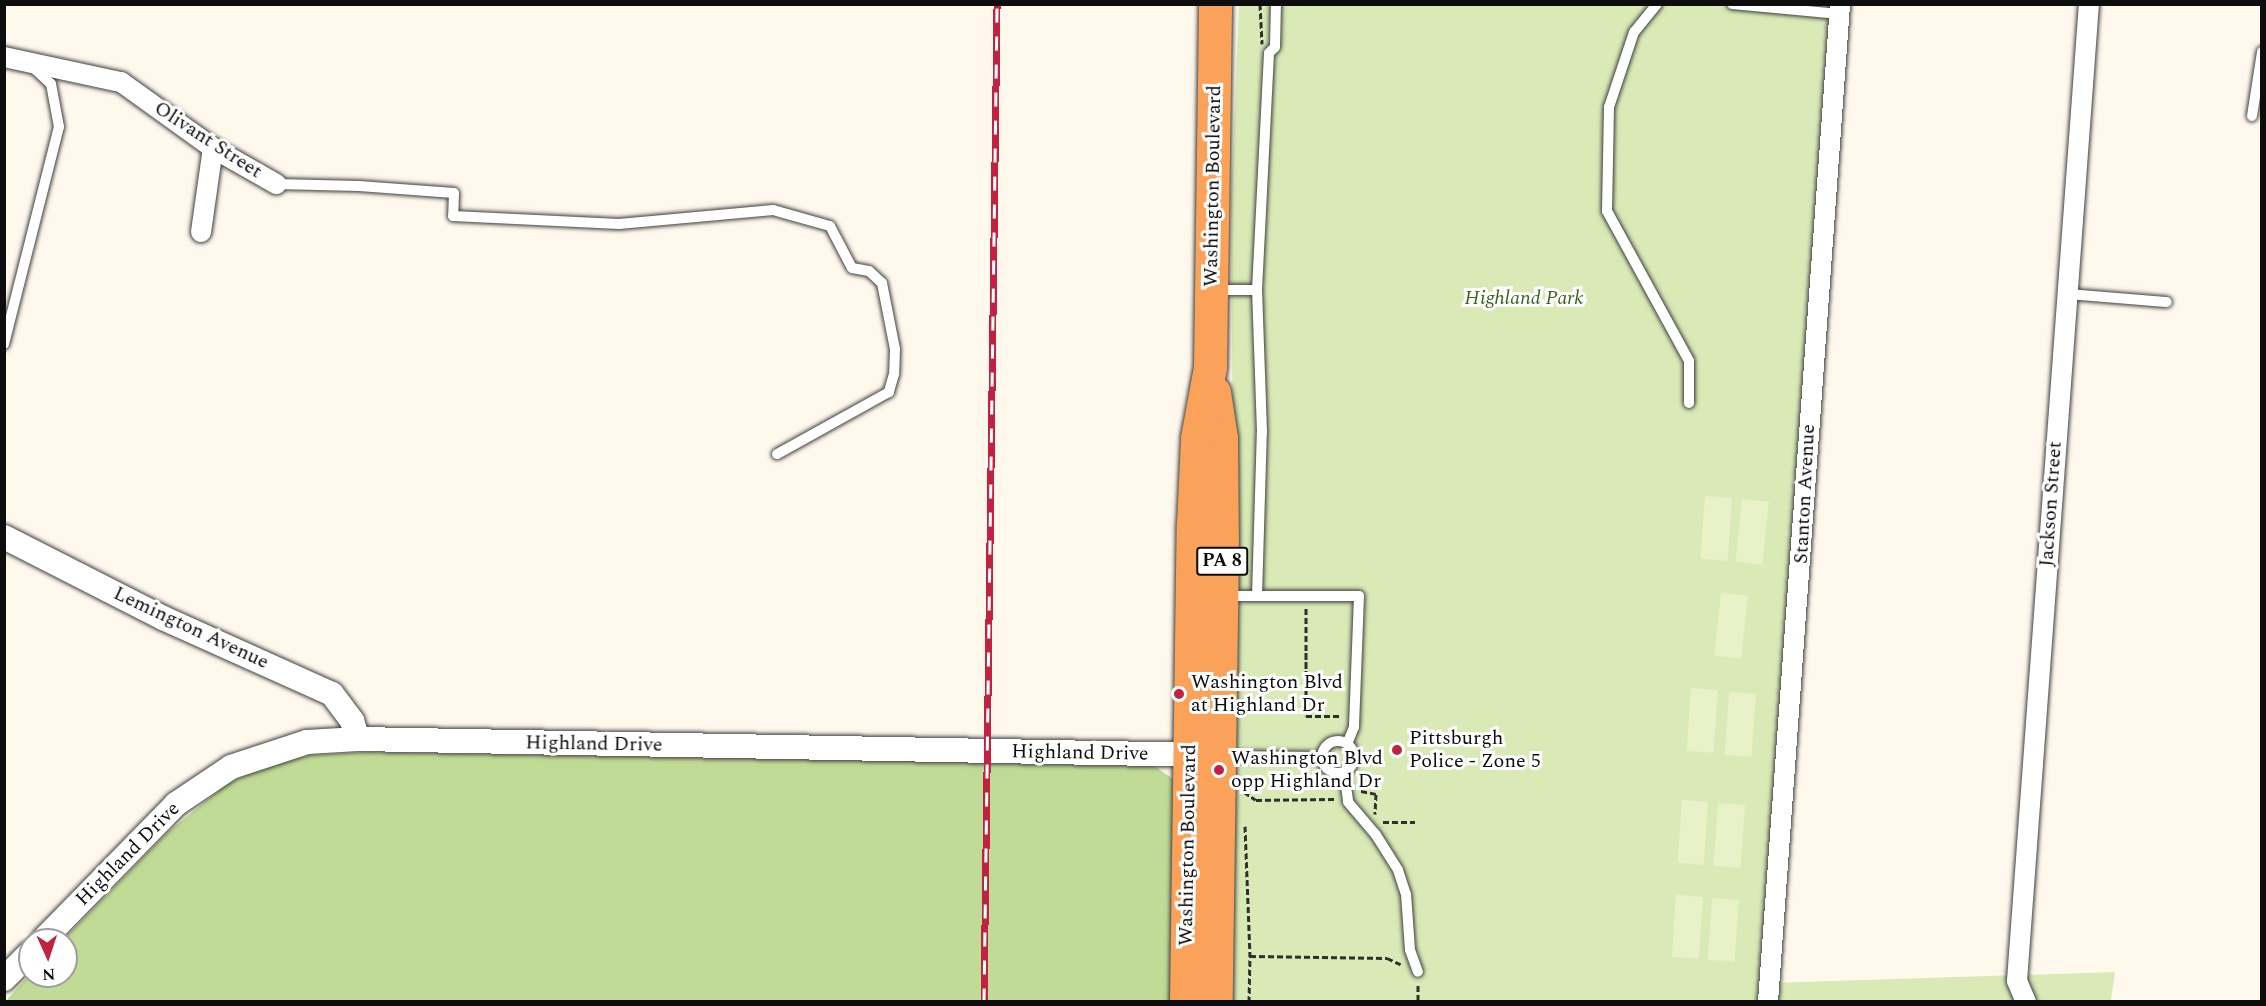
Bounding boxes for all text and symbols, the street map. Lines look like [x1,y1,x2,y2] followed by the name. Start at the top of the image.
[1199,85,1227,287] street label: Washington Boulevard
[150,96,266,184] street label: Olivant Street
[1464,286,1584,310] park label: Highland Park
[1789,424,1821,564] street label: Stanton Avenue
[2035,440,2067,568] street label: Jackson Street
[1195,546,1249,576] road number: PA 8
[109,581,273,675] street label: Lemington Avenue
[1191,670,1343,717] place label: Washington Blvd at Highland Dr
[1172,687,1186,701] marker: Washington Blvd at Highland Dr
[1409,726,1541,773] place label: Pittsburgh Police - Zone 5
[525,731,663,757] street label: Highland Drive
[1011,740,1149,766] street label: Highland Drive
[1390,743,1404,757] marker: Pittsburgh Police - Zone 5
[1174,744,1202,946] street label: Washington Boulevard
[1231,746,1383,793] place label: Washington Blvd opp Highland Dr
[1212,763,1226,777] marker: Washington Blvd opp Highland Dr
[71,797,185,911] street label: Highland Drive
[18,928,78,988] north arrow
[42,962,56,986] text: N

